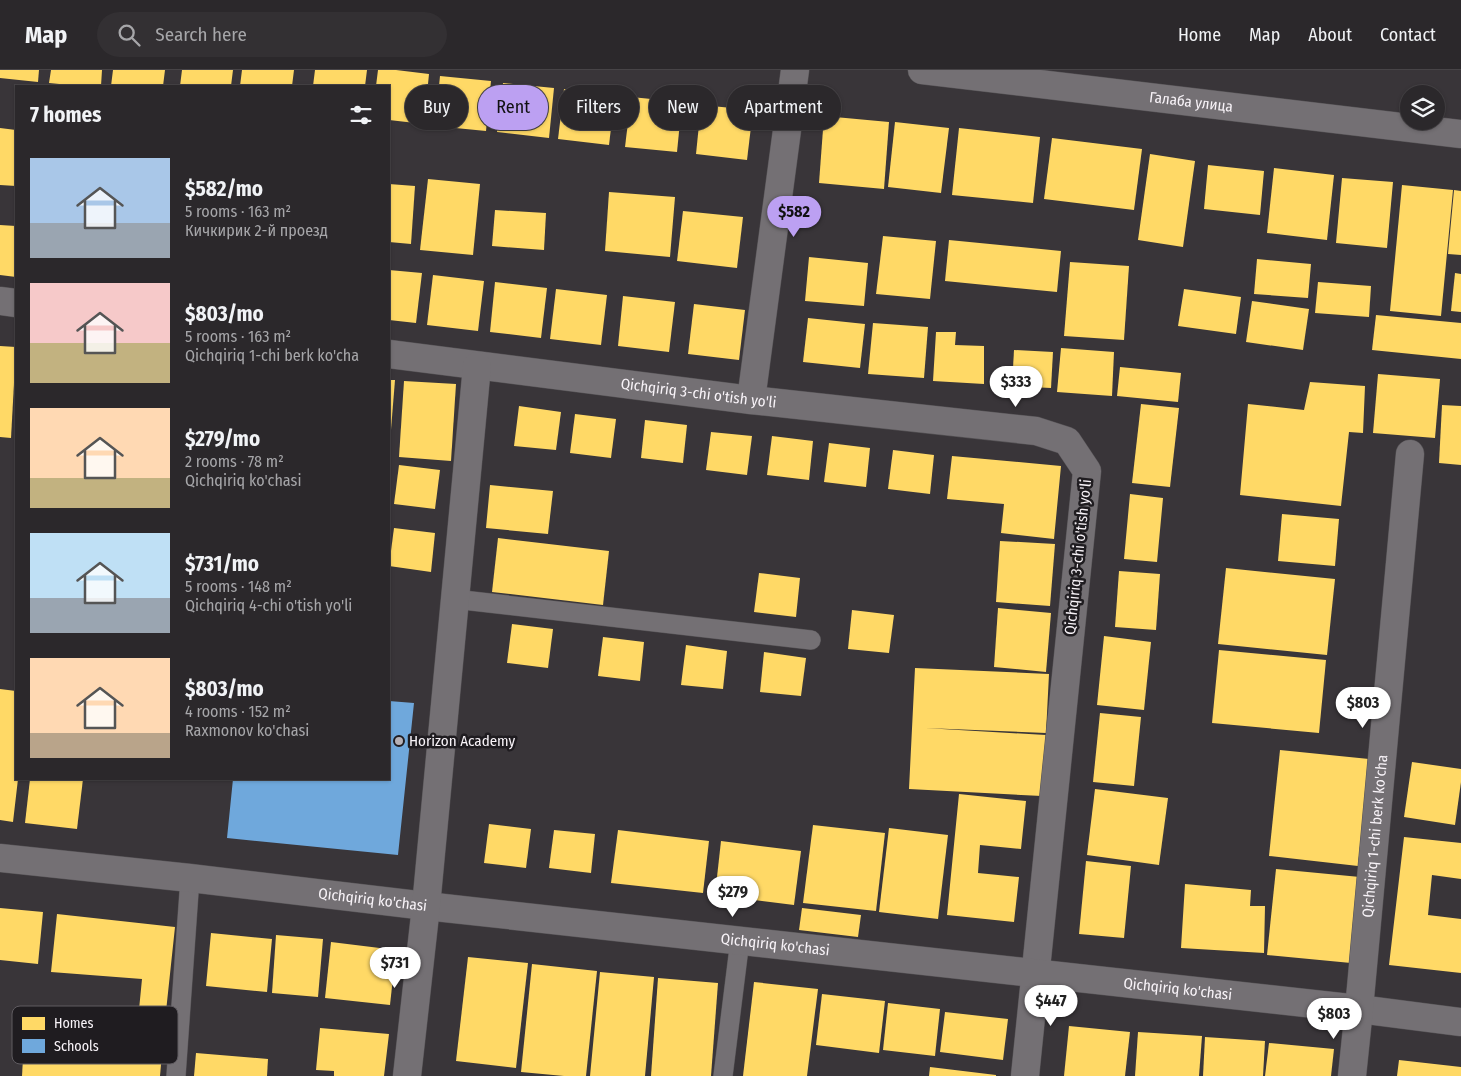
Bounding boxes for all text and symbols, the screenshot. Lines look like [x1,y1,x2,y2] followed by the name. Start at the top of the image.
[97,12,447,57] search box
[25,21,67,49] text: Map
[115,21,143,49] icon: search
[155,23,247,46] text: Search here
[1178,24,1221,46] text: Home
[1249,24,1280,46] text: Map
[1308,24,1352,46] text: About
[1380,24,1436,46] text: Contact
[405,85,468,130] chip: Buy
[478,85,548,130] chip: Rent
[558,85,639,130] chip: Filters
[649,85,717,130] chip: New
[727,85,841,130] chip: Apartment
[1400,85,1445,130] map controls
[1400,85,1445,130] button: layers
[1148,88,1234,116] street label: Галаба улица
[347,101,375,129] icon: filters
[30,102,101,128] text: 7 homes
[185,176,263,202] text: $582/mo
[70,178,130,238] icon: home
[764,196,824,238] pin: $582
[185,202,291,221] text: 5 rooms · 163 m²
[778,202,810,221] text: $582
[185,221,328,240] text: Кичкирик 2-й проезд
[185,301,264,327] text: $803/mo
[70,303,130,363] icon: home
[185,327,291,346] text: 5 rooms · 163 m²
[185,346,359,365] text: Qichqiriq 1-chi berk ko'cha
[986,366,1046,408] pin: $333
[1001,372,1031,391] text: $333
[620,375,777,412] street label: Qichqiriq 3-chi o'tish yo'li
[185,426,260,452] text: $279/mo
[70,428,130,488] icon: home
[185,452,284,471] text: 2 rooms · 78 m²
[185,471,301,490] text: Qichqiriq ko'chasi
[1061,478,1095,636] street label: Qichqiriq 3-chi o'tish yo'li
[185,551,259,577] text: $731/mo
[70,553,130,613] icon: home
[185,577,292,596] text: 5 rooms · 148 m²
[185,596,352,615] text: Qichqiriq 4-chi o'tish yo'li
[185,676,264,702] text: $803/mo
[70,678,130,738] icon: home
[1333,686,1393,729] pin: $803
[1347,693,1379,712] text: $803
[185,702,291,721] text: 4 rooms · 152 m²
[185,721,309,740] text: Raxmonov ko'chasi
[409,732,516,750] place label: Horizon Academy
[393,735,405,747] marker: Horizon Academy
[1358,754,1391,918] street label: Qichqiriq 1-chi berk ko'cha
[703,876,763,918] pin: $279
[718,882,748,901] text: $279
[317,884,428,915] street label: Qichqiriq ko'chasi
[720,930,830,959] street label: Qichqiriq ko'chasi
[365,946,425,989] pin: $731
[381,953,409,972] text: $731
[1122,974,1233,1004] street label: Qichqiriq ko'chasi
[1021,984,1081,1027] pin: $447
[1036,991,1066,1010] text: $447
[1304,998,1364,1040] pin: $803
[1318,1004,1350,1023] text: $803
[12,1006,178,1064] legend
[54,1015,94,1032] text: Homes
[54,1038,99,1055] text: Schools

